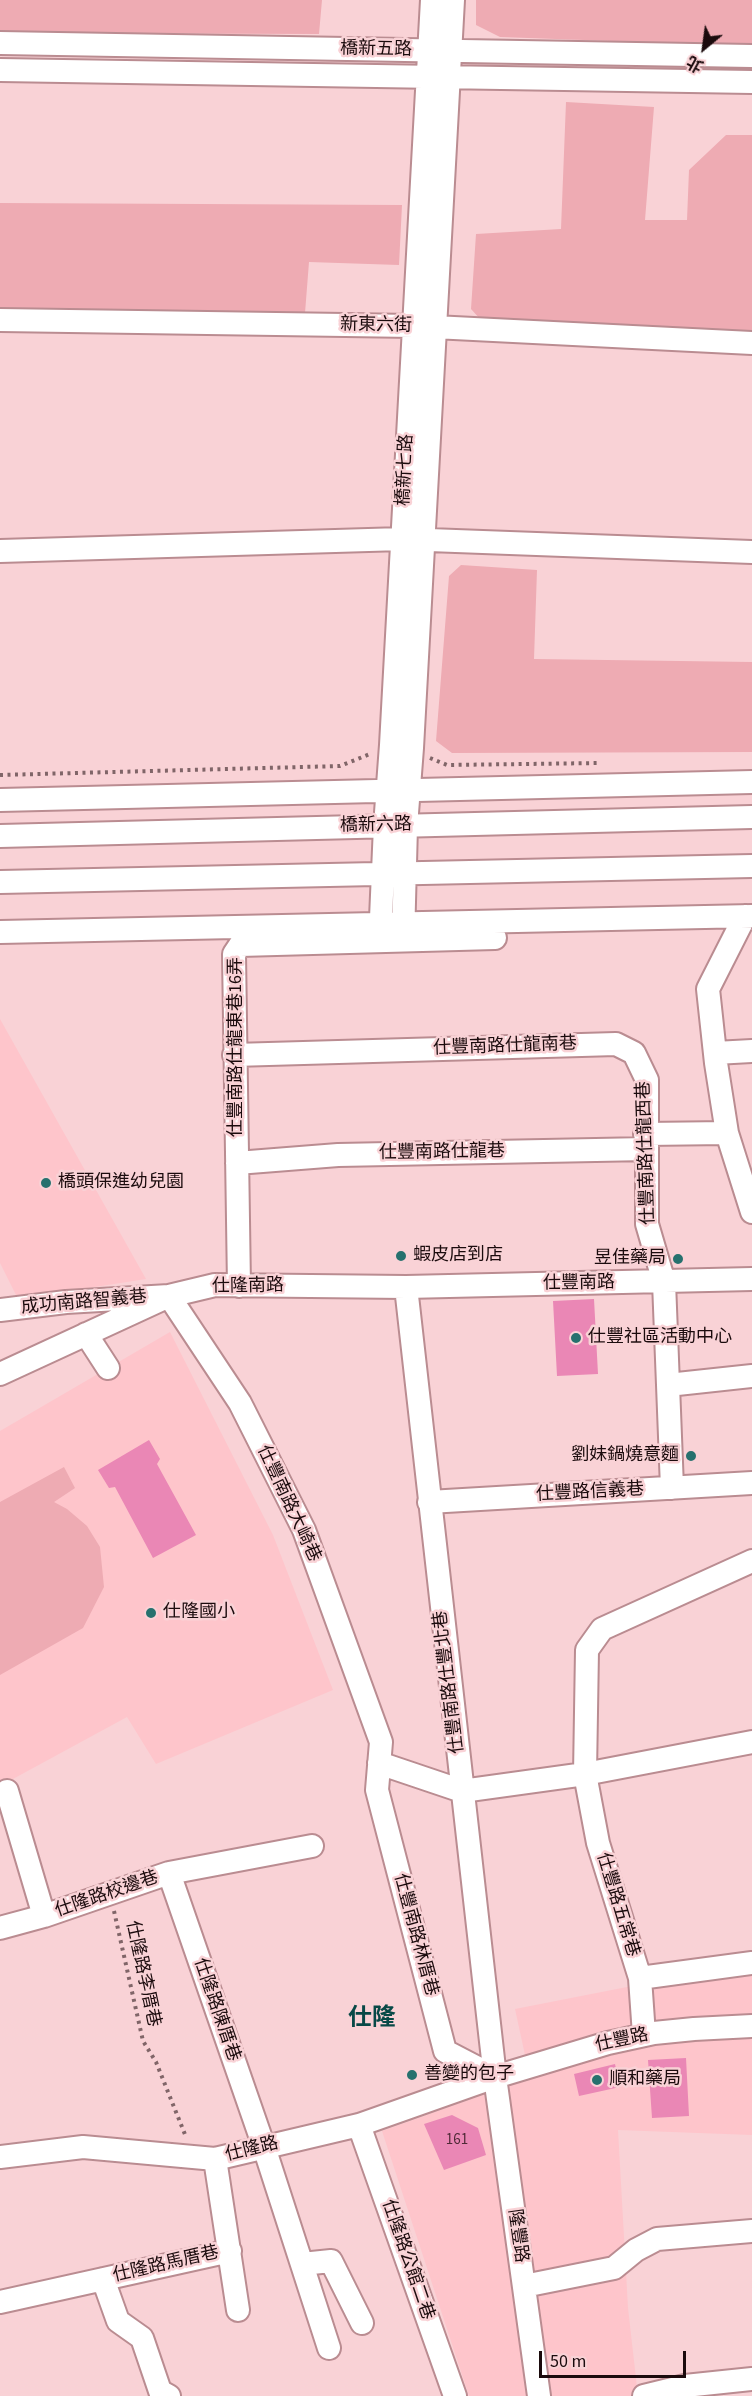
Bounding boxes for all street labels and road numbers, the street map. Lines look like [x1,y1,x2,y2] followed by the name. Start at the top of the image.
[340,39,412,61] street label: 橋新五路
[340,315,412,337] street label: 新東六街
[393,433,419,507] street label: 橋新七路
[340,815,412,837] street label: 橋新六路
[226,957,248,1137] street label: 仕豐南路仕龍東巷16弄
[433,1034,577,1060] street label: 仕豐南路仕龍南巷
[634,1081,660,1225] street label: 仕豐南路仕龍西巷
[379,1141,505,1165] street label: 仕豐南路仕龍巷
[543,1273,615,1295] street label: 仕豐南路
[212,1276,284,1298] street label: 仕隆南路
[20,1287,148,1319] street label: 成功南路智義巷
[252,1442,324,1566] street label: 仕豐南路大崎巷
[536,1479,644,1507] street label: 仕豐路信義巷
[431,1609,469,1755] street label: 仕豐南路仕豐北巷
[591,1850,643,1960] street label: 仕豐路五常巷
[52,1867,162,1923] street label: 仕隆路校邊巷
[388,1871,442,1999] street label: 仕豐南路林厝巷
[120,1919,164,2029] street label: 仕隆路李厝巷
[188,1955,244,2065] street label: 仕隆路陳厝巷
[593,2025,651,2057] street label: 仕豐路
[223,2133,281,2167] street label: 仕隆路
[376,2197,438,2323] street label: 仕隆路公館二巷
[503,2208,531,2264] street label: 隆豐路
[111,2242,221,2288] street label: 仕隆路馬厝巷

